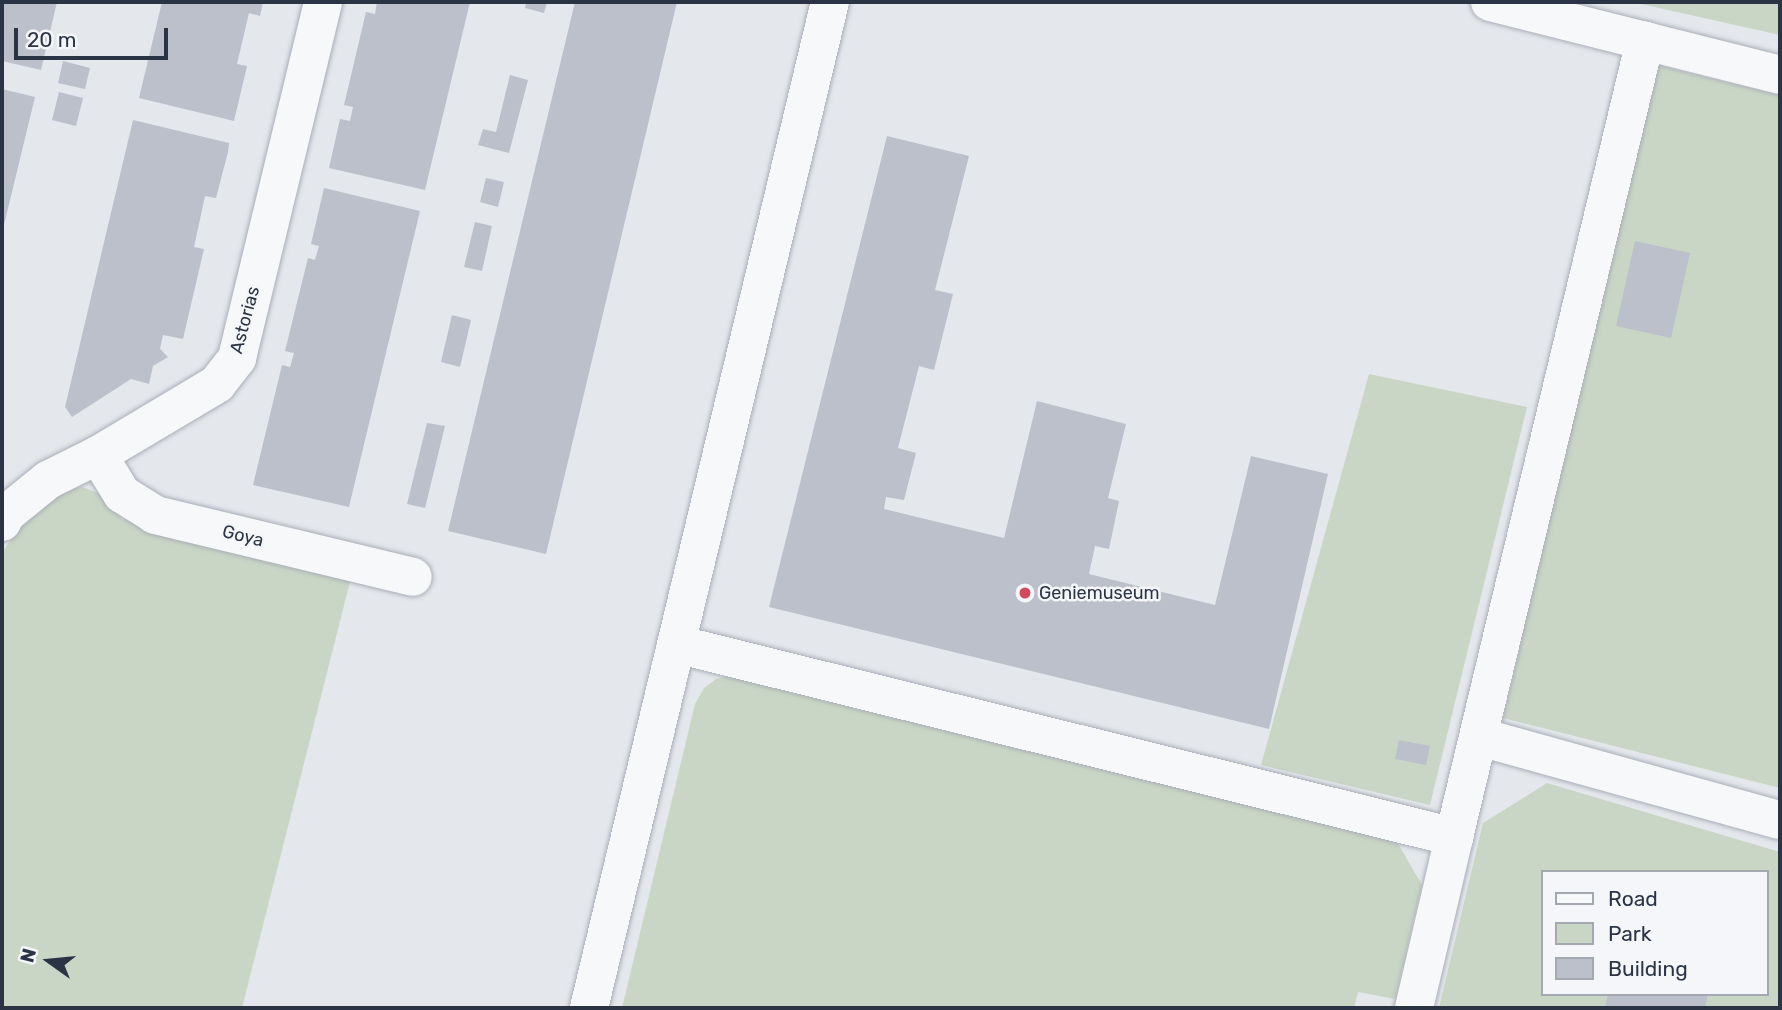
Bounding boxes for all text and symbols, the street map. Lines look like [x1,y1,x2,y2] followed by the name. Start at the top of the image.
[18,14,172,58] scale bar
[27,27,76,52] text: 20 m
[226,284,264,356] street label: Astorias
[220,520,266,552] street label: Goya
[1039,582,1160,604] place label: Geniemuseum
[1017,585,1033,601] marker: Geniemuseum
[1540,870,1768,996] legend
[1608,886,1658,911] text: Road
[1608,921,1652,946] text: Park
[14,926,84,996] north arrow
[15,946,41,965] text: N
[1608,956,1688,981] text: Building

